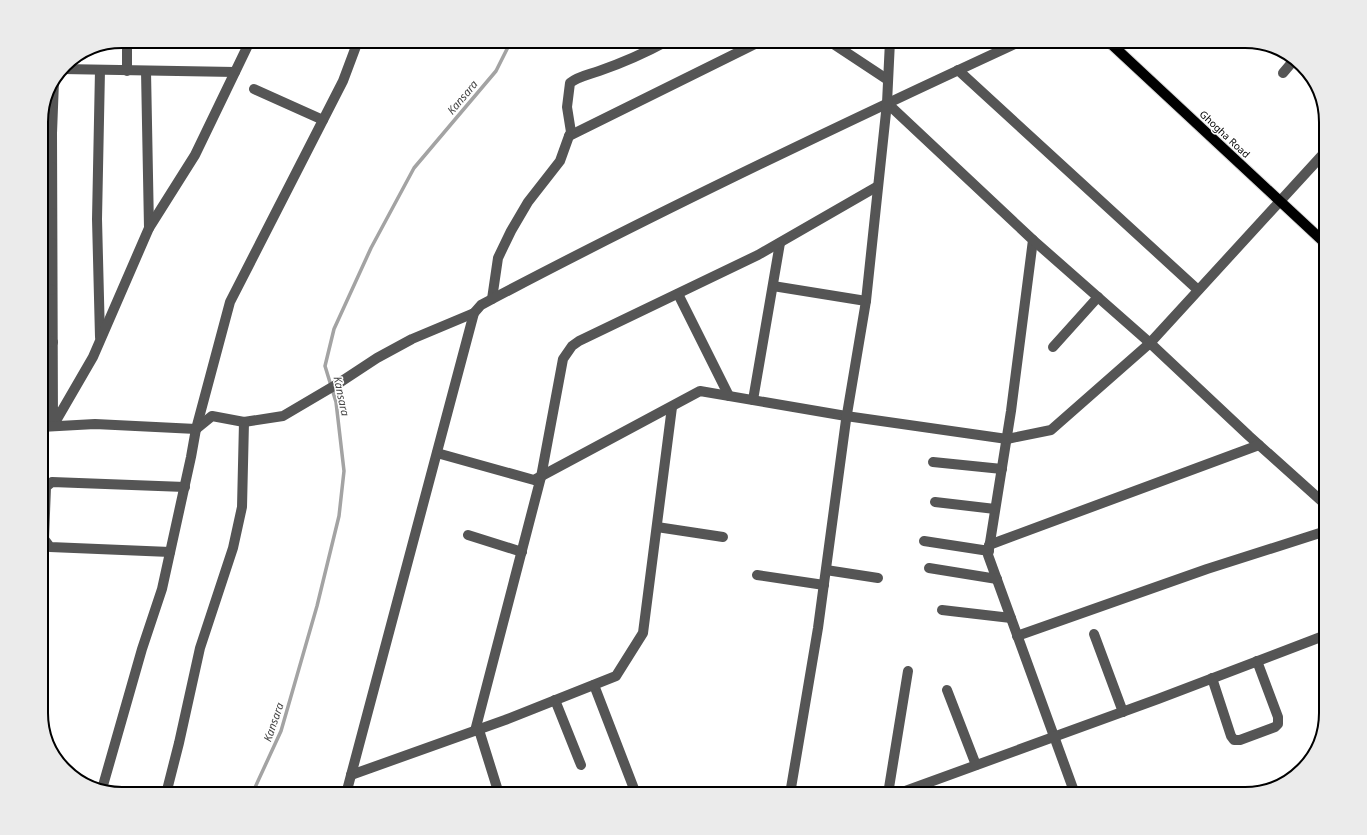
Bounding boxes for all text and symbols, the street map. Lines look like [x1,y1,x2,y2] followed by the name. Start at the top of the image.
[443,76,481,117] water label: Kansara
[1197,107,1253,161] street label: Ghogha Road
[330,375,354,418] water label: Kansara
[259,700,287,743] water label: Kansara

